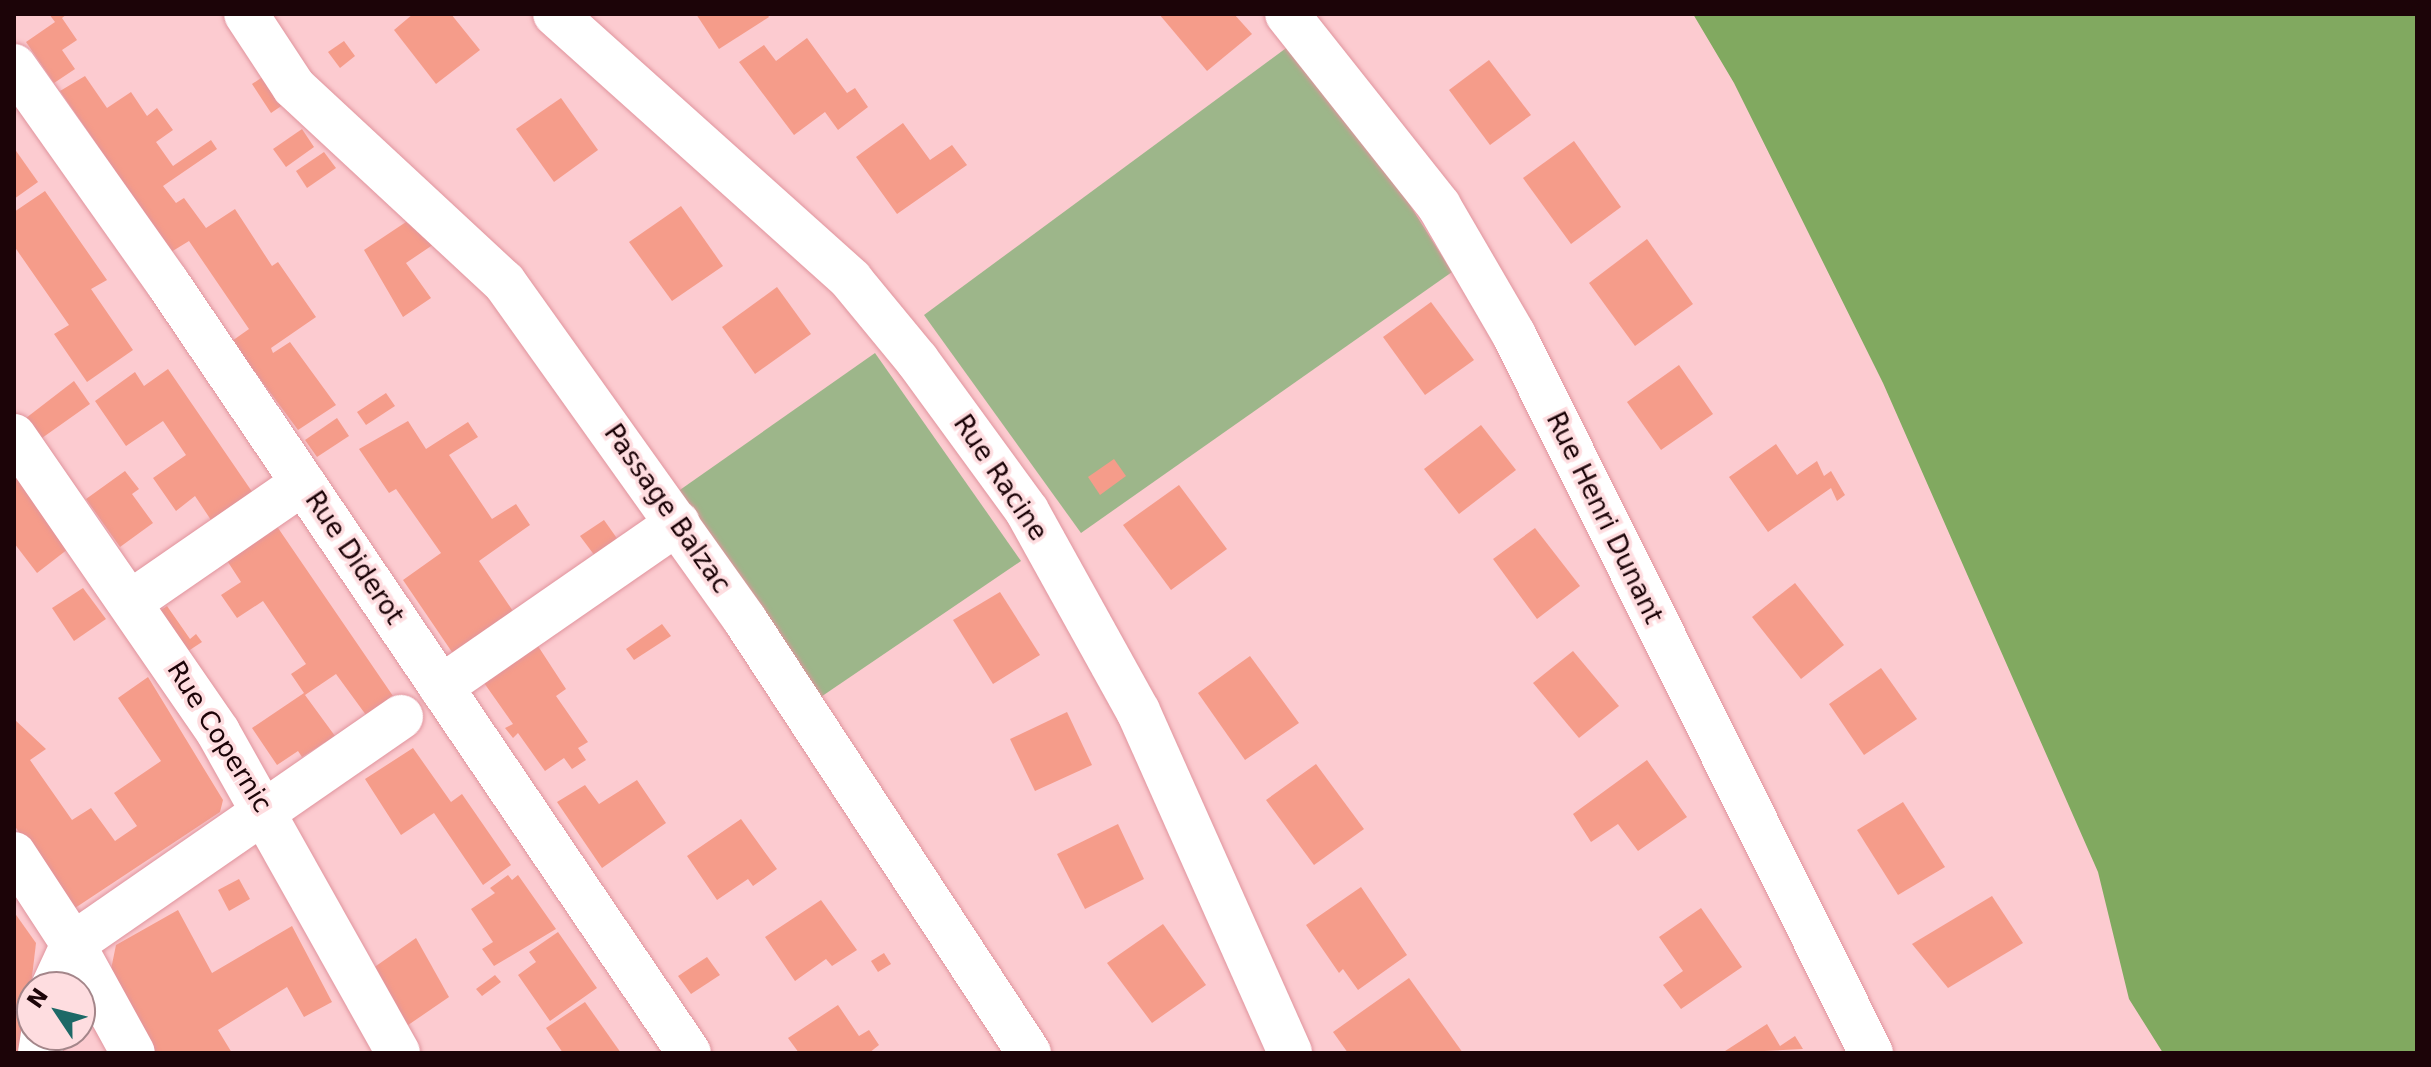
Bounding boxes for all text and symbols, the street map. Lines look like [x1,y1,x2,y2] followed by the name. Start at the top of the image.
[1539,407,1669,629] street label: Rue Henri Dunant
[947,409,1053,547] street label: Rue Racine
[597,419,737,599] street label: Passage Balzac
[298,486,410,630] street label: Rue Diderot
[160,656,278,818] street label: Rue Copernic
[16,971,96,1051] north arrow
[22,983,53,1013] text: N

